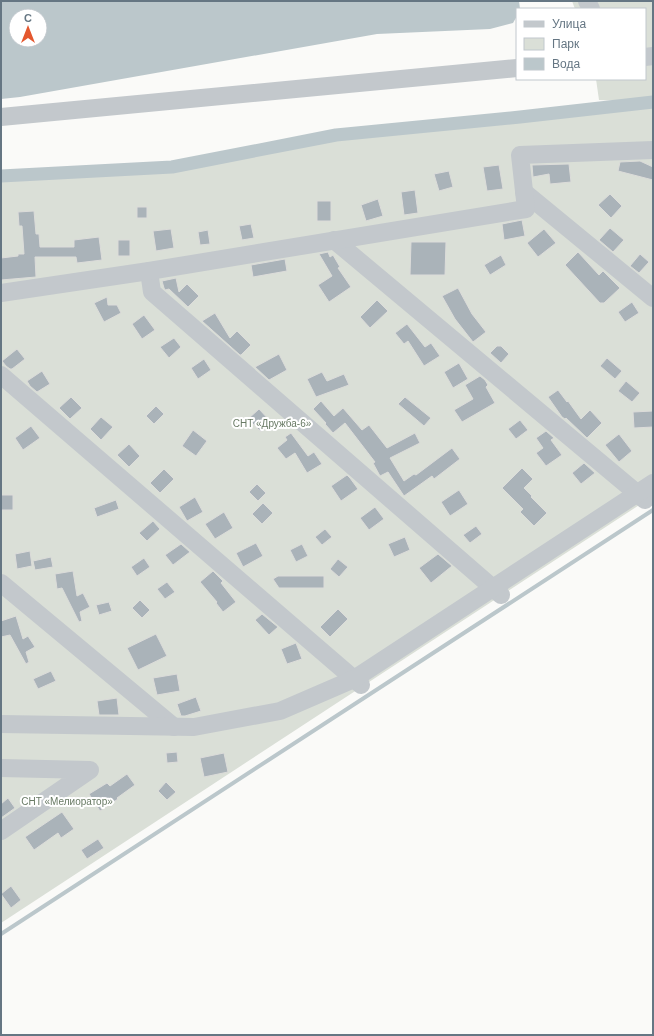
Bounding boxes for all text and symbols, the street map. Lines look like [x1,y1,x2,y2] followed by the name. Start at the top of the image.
[8,8,48,48] north arrow
[516,8,646,80] legend
[24,12,32,24] text: С
[552,17,586,31] text: Улица
[552,37,580,51] text: Парк
[552,57,580,71] text: Вода
[233,418,312,429] park label: СНТ «Дружба-6»
[21,796,113,807] park label: СНТ «Мелиоратор»

